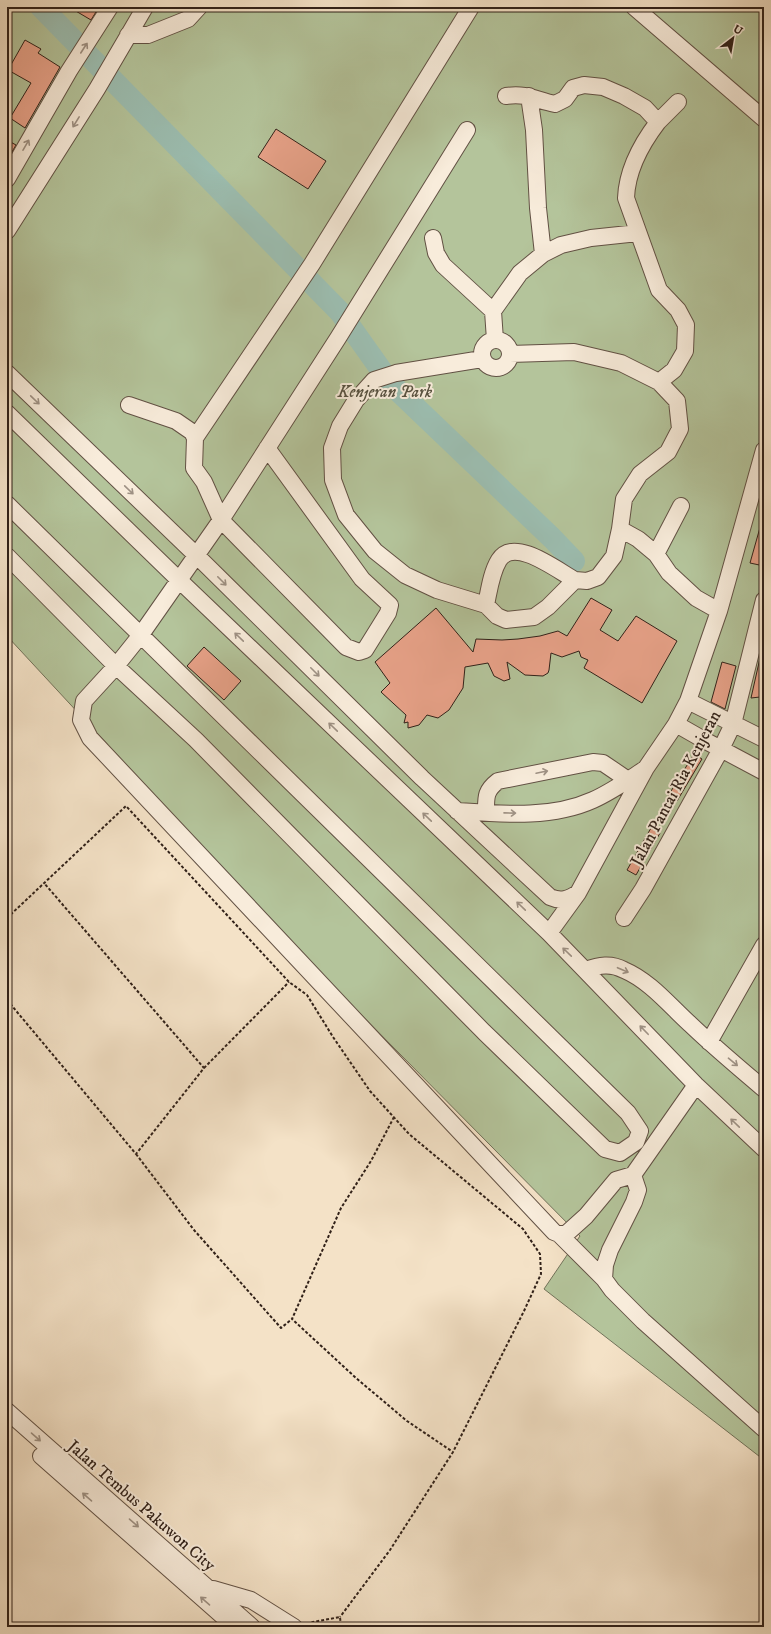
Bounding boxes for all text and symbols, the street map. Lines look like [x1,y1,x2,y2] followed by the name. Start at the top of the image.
[713,18,753,58] north arrow
[730,22,745,39] text: U
[80,43,88,54] one-way arrow
[71,116,79,128] one-way arrow
[23,139,31,151] one-way arrow
[337,381,433,403] park label: Kenjeran Park
[30,395,40,405] one-way arrow
[124,485,134,495] one-way arrow
[217,576,227,586] one-way arrow
[234,632,244,642] one-way arrow
[310,667,320,677] one-way arrow
[625,707,726,872] street label: Jalan Pantai Ria Kenjeran
[328,722,338,732] one-way arrow
[535,768,548,776] one-way arrow
[503,809,516,817] one-way arrow
[422,812,432,821] one-way arrow
[516,902,526,911] one-way arrow
[562,947,572,957] one-way arrow
[617,967,629,974] one-way arrow
[639,1025,649,1035] one-way arrow
[727,1058,738,1067] one-way arrow
[730,1118,740,1127] one-way arrow
[31,1432,42,1441] one-way arrow
[61,1434,221,1577] street label: Jalan Tembus Pakuwon City
[82,1492,92,1501] one-way arrow
[129,1518,139,1527] one-way arrow
[200,1597,211,1606] one-way arrow

